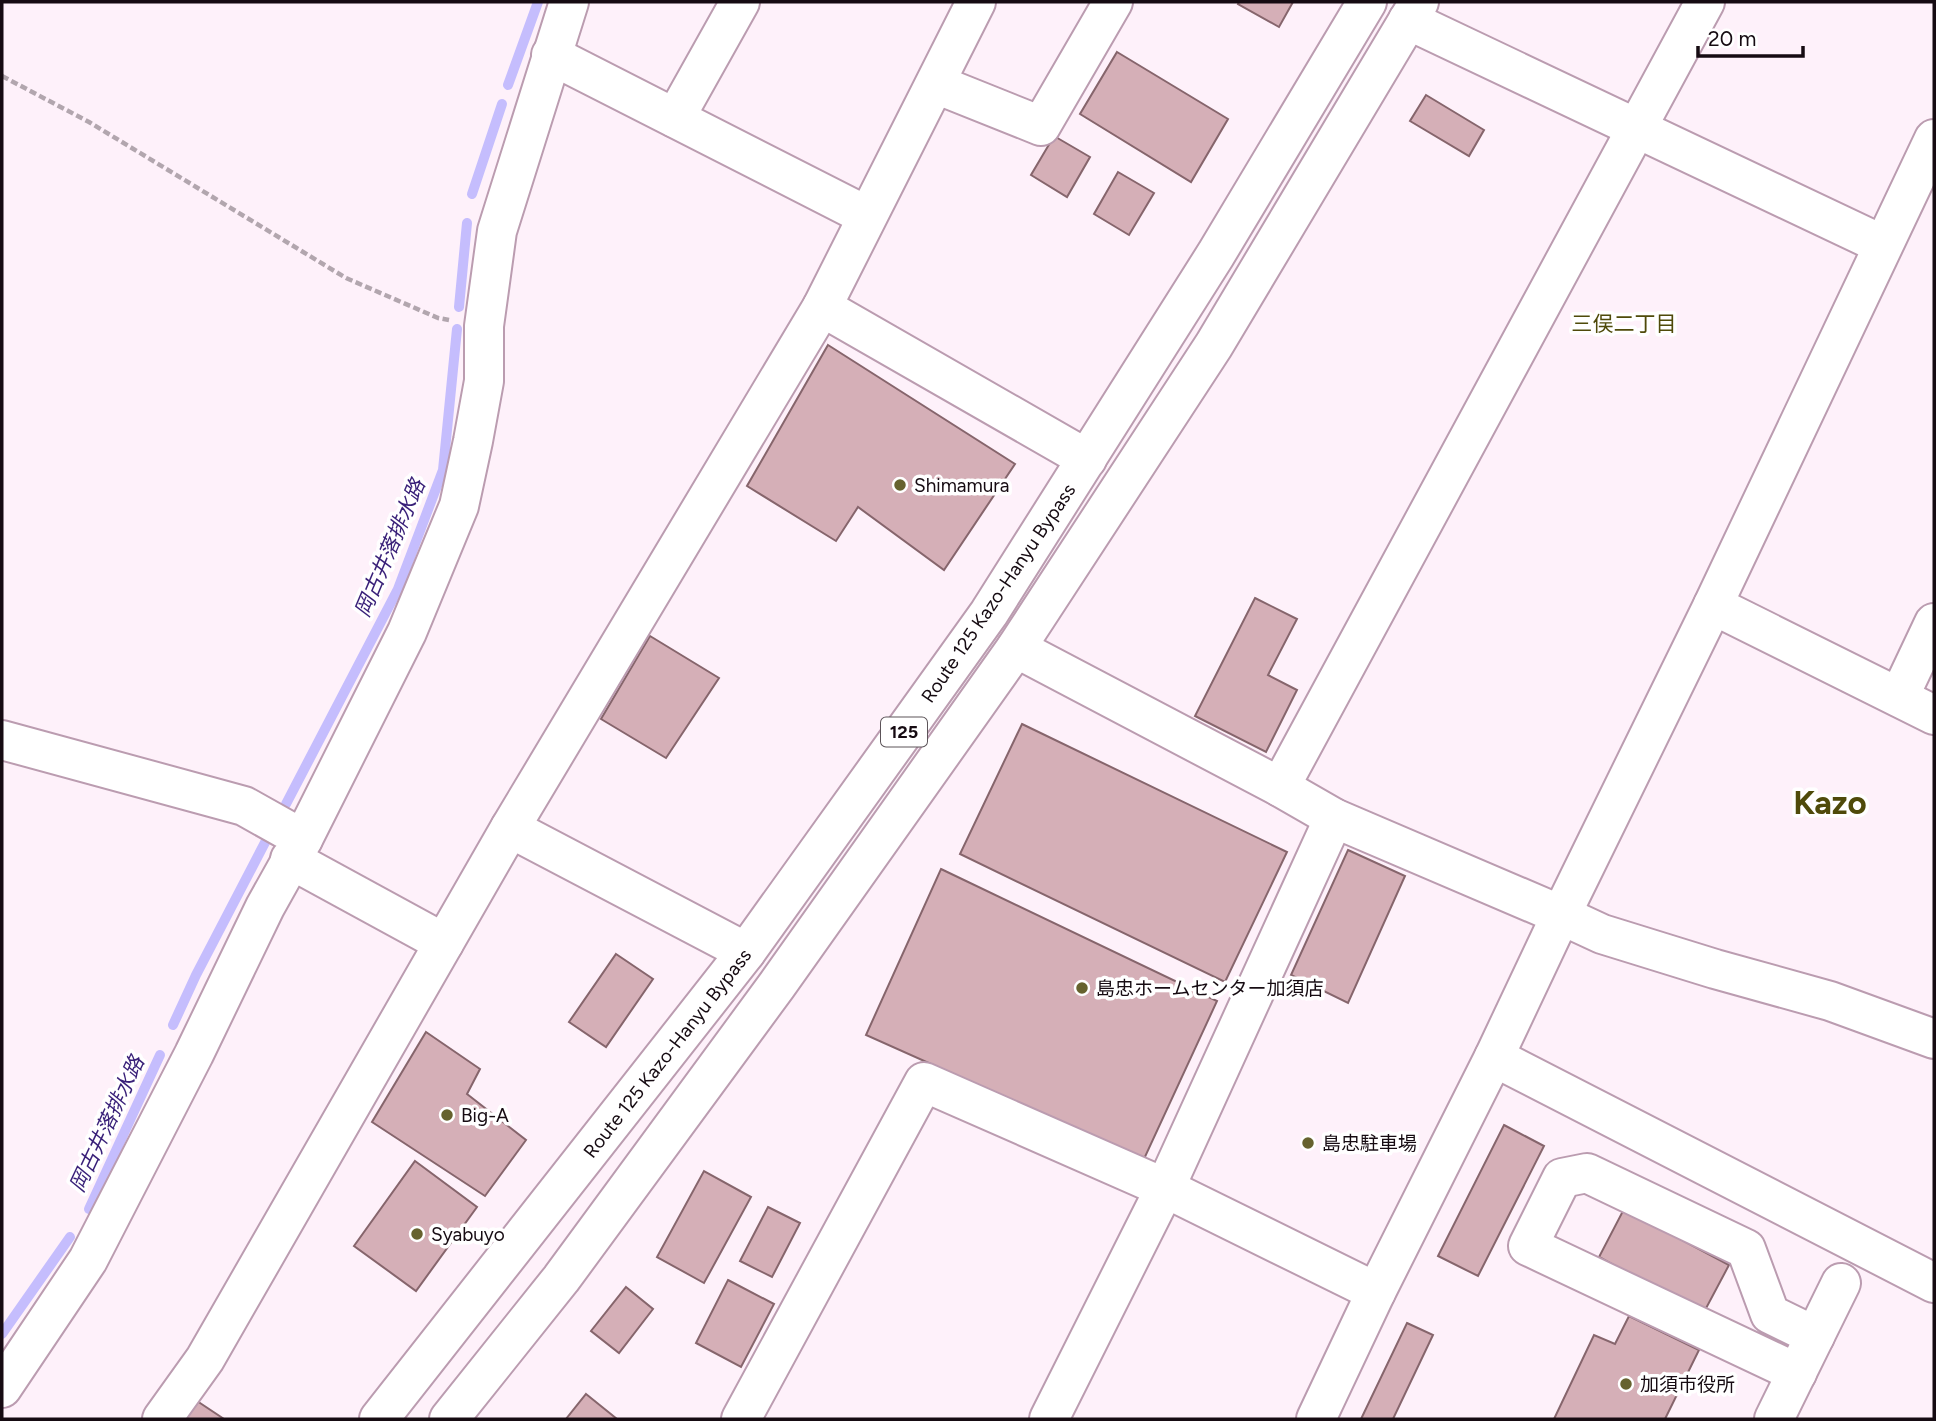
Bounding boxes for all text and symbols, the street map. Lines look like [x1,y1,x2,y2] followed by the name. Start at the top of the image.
[1698,14,1803,58] scale bar
[1708,26,1756,51] text: 20 m
[1572,311,1677,336] district label: 三俣二丁目
[349,473,431,620] water label: 岡古井落排水路
[914,474,1009,497] place label: Shimamura
[892,477,908,493] marker: Shimamura
[916,479,1080,707] street label: Route 125 Kazo-Hanyu Bypass
[881,718,927,746] road number: 125
[1793,783,1867,822] district label: Kazo
[579,944,756,1162] street label: Route 125 Kazo-Hanyu Bypass
[1096,977,1323,1000] place label: 島忠ホームセンター加須店
[1074,980,1090,996] marker: 島忠ホームセンター加須店
[64,1050,150,1196] water label: 岡古井落排水路
[461,1104,509,1127] place label: Big-A
[439,1107,455,1123] marker: Big-A
[1322,1132,1417,1155] place label: 島忠駐車場
[1300,1135,1316,1151] marker: 島忠駐車場
[431,1223,505,1246] place label: Syabuyo
[409,1226,425,1242] marker: Syabuyo
[1640,1373,1735,1396] place label: 加須市役所
[1618,1376,1634,1392] marker: 加須市役所

